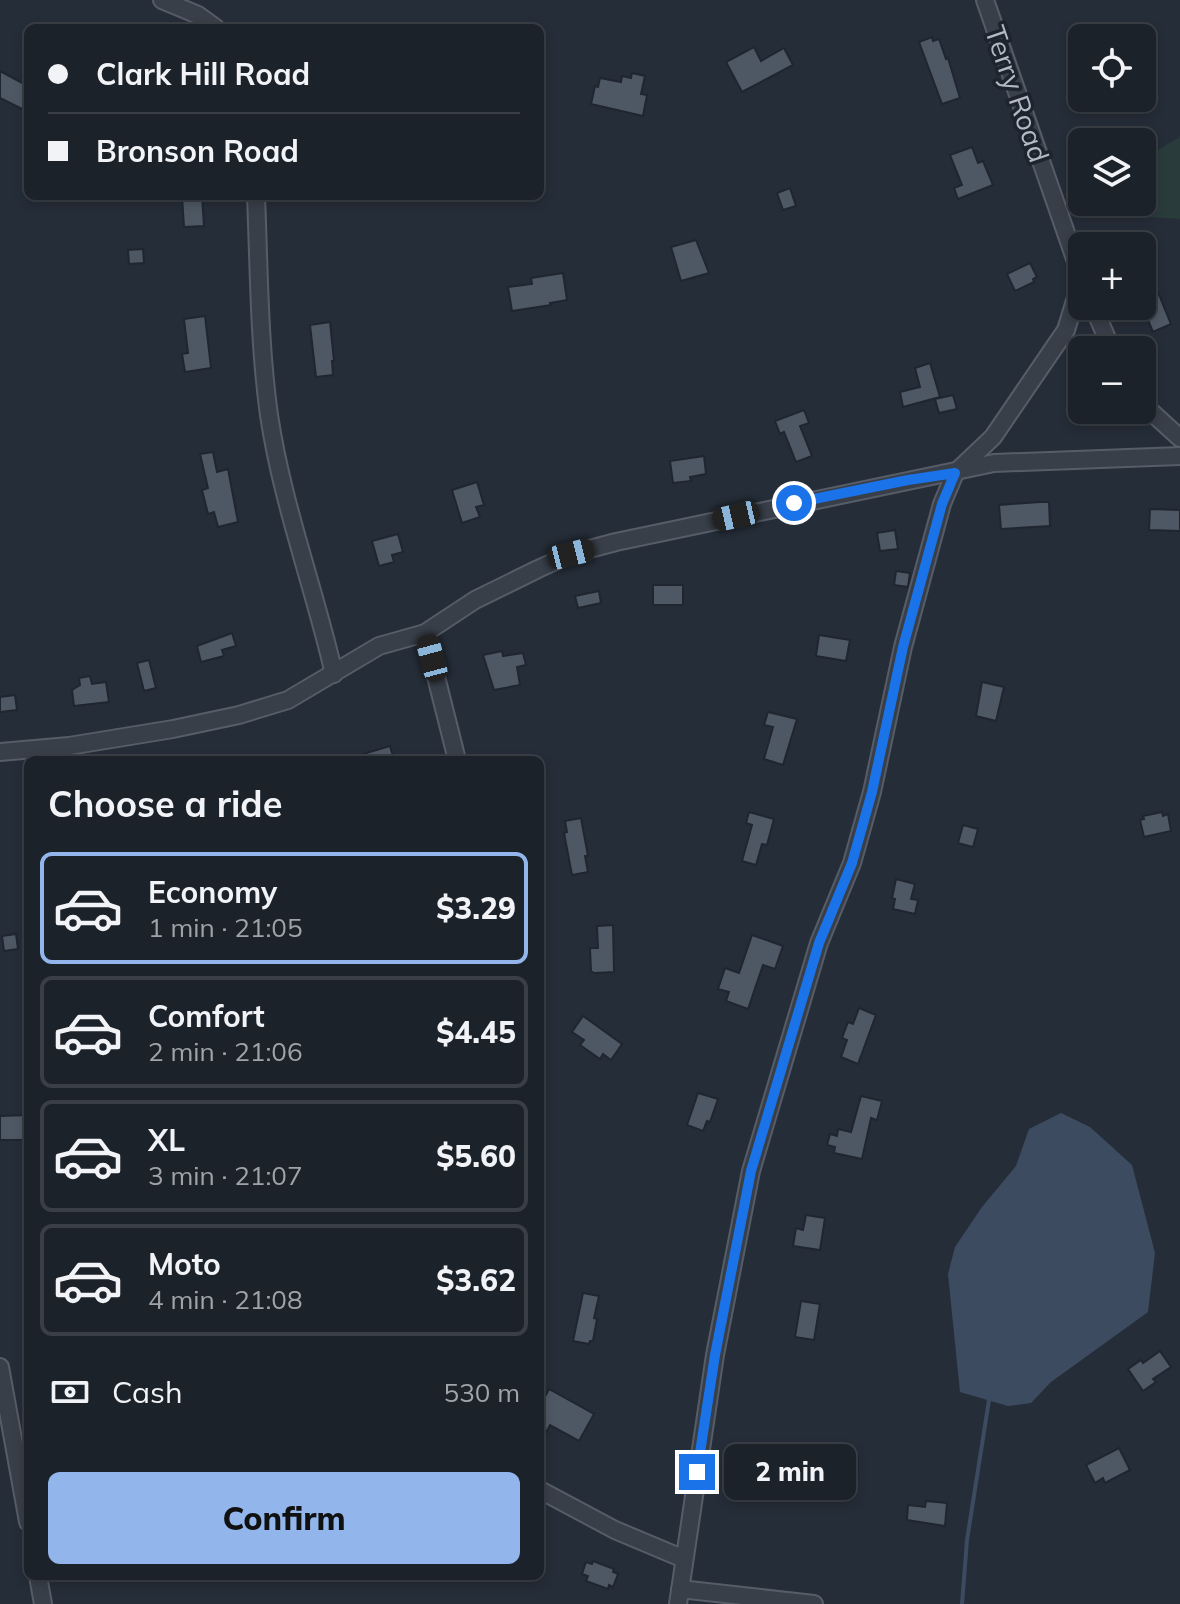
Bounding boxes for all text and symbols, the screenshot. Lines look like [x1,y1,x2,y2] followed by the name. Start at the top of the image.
[978,21,1057,167] street label: Terry Road
[1068,24,1156,424] map controls
[1068,24,1156,112] button: locate
[96,55,310,93] text: Clark Hill Road
[1068,128,1156,216] button: layers
[96,132,299,170] text: Bronson Road
[1068,232,1156,320] button: +
[1068,336,1156,424] button: −
[776,485,812,521] route start
[710,499,762,533] car
[545,537,597,571] car
[414,632,450,684] car
[48,781,282,826] text: Choose a ride
[52,872,124,944] icon: car
[148,873,277,911] text: Economy
[436,889,516,927] text: $3.29
[148,911,303,944] text: 1 min · 21:05
[52,996,124,1068] icon: car
[148,997,265,1035] text: Comfort
[436,1013,516,1051] text: $4.45
[148,1035,303,1068] text: 2 min · 21:06
[52,1120,124,1192] icon: car
[148,1121,185,1159] text: XL
[436,1137,516,1175] text: $5.60
[148,1159,303,1192] text: 3 min · 21:07
[52,1244,124,1316] icon: car
[148,1245,221,1283] text: Moto
[436,1261,516,1299] text: $3.62
[148,1283,303,1316] text: 4 min · 21:08
[48,1370,92,1414] icon: cash
[112,1373,183,1411] text: Cash
[444,1376,520,1409] text: 530 m
[725,1444,857,1500] callout: 2 min
[679,1454,715,1490] route end
[755,1455,825,1488] text: 2 min
[48,1472,520,1564] button: Confirm

